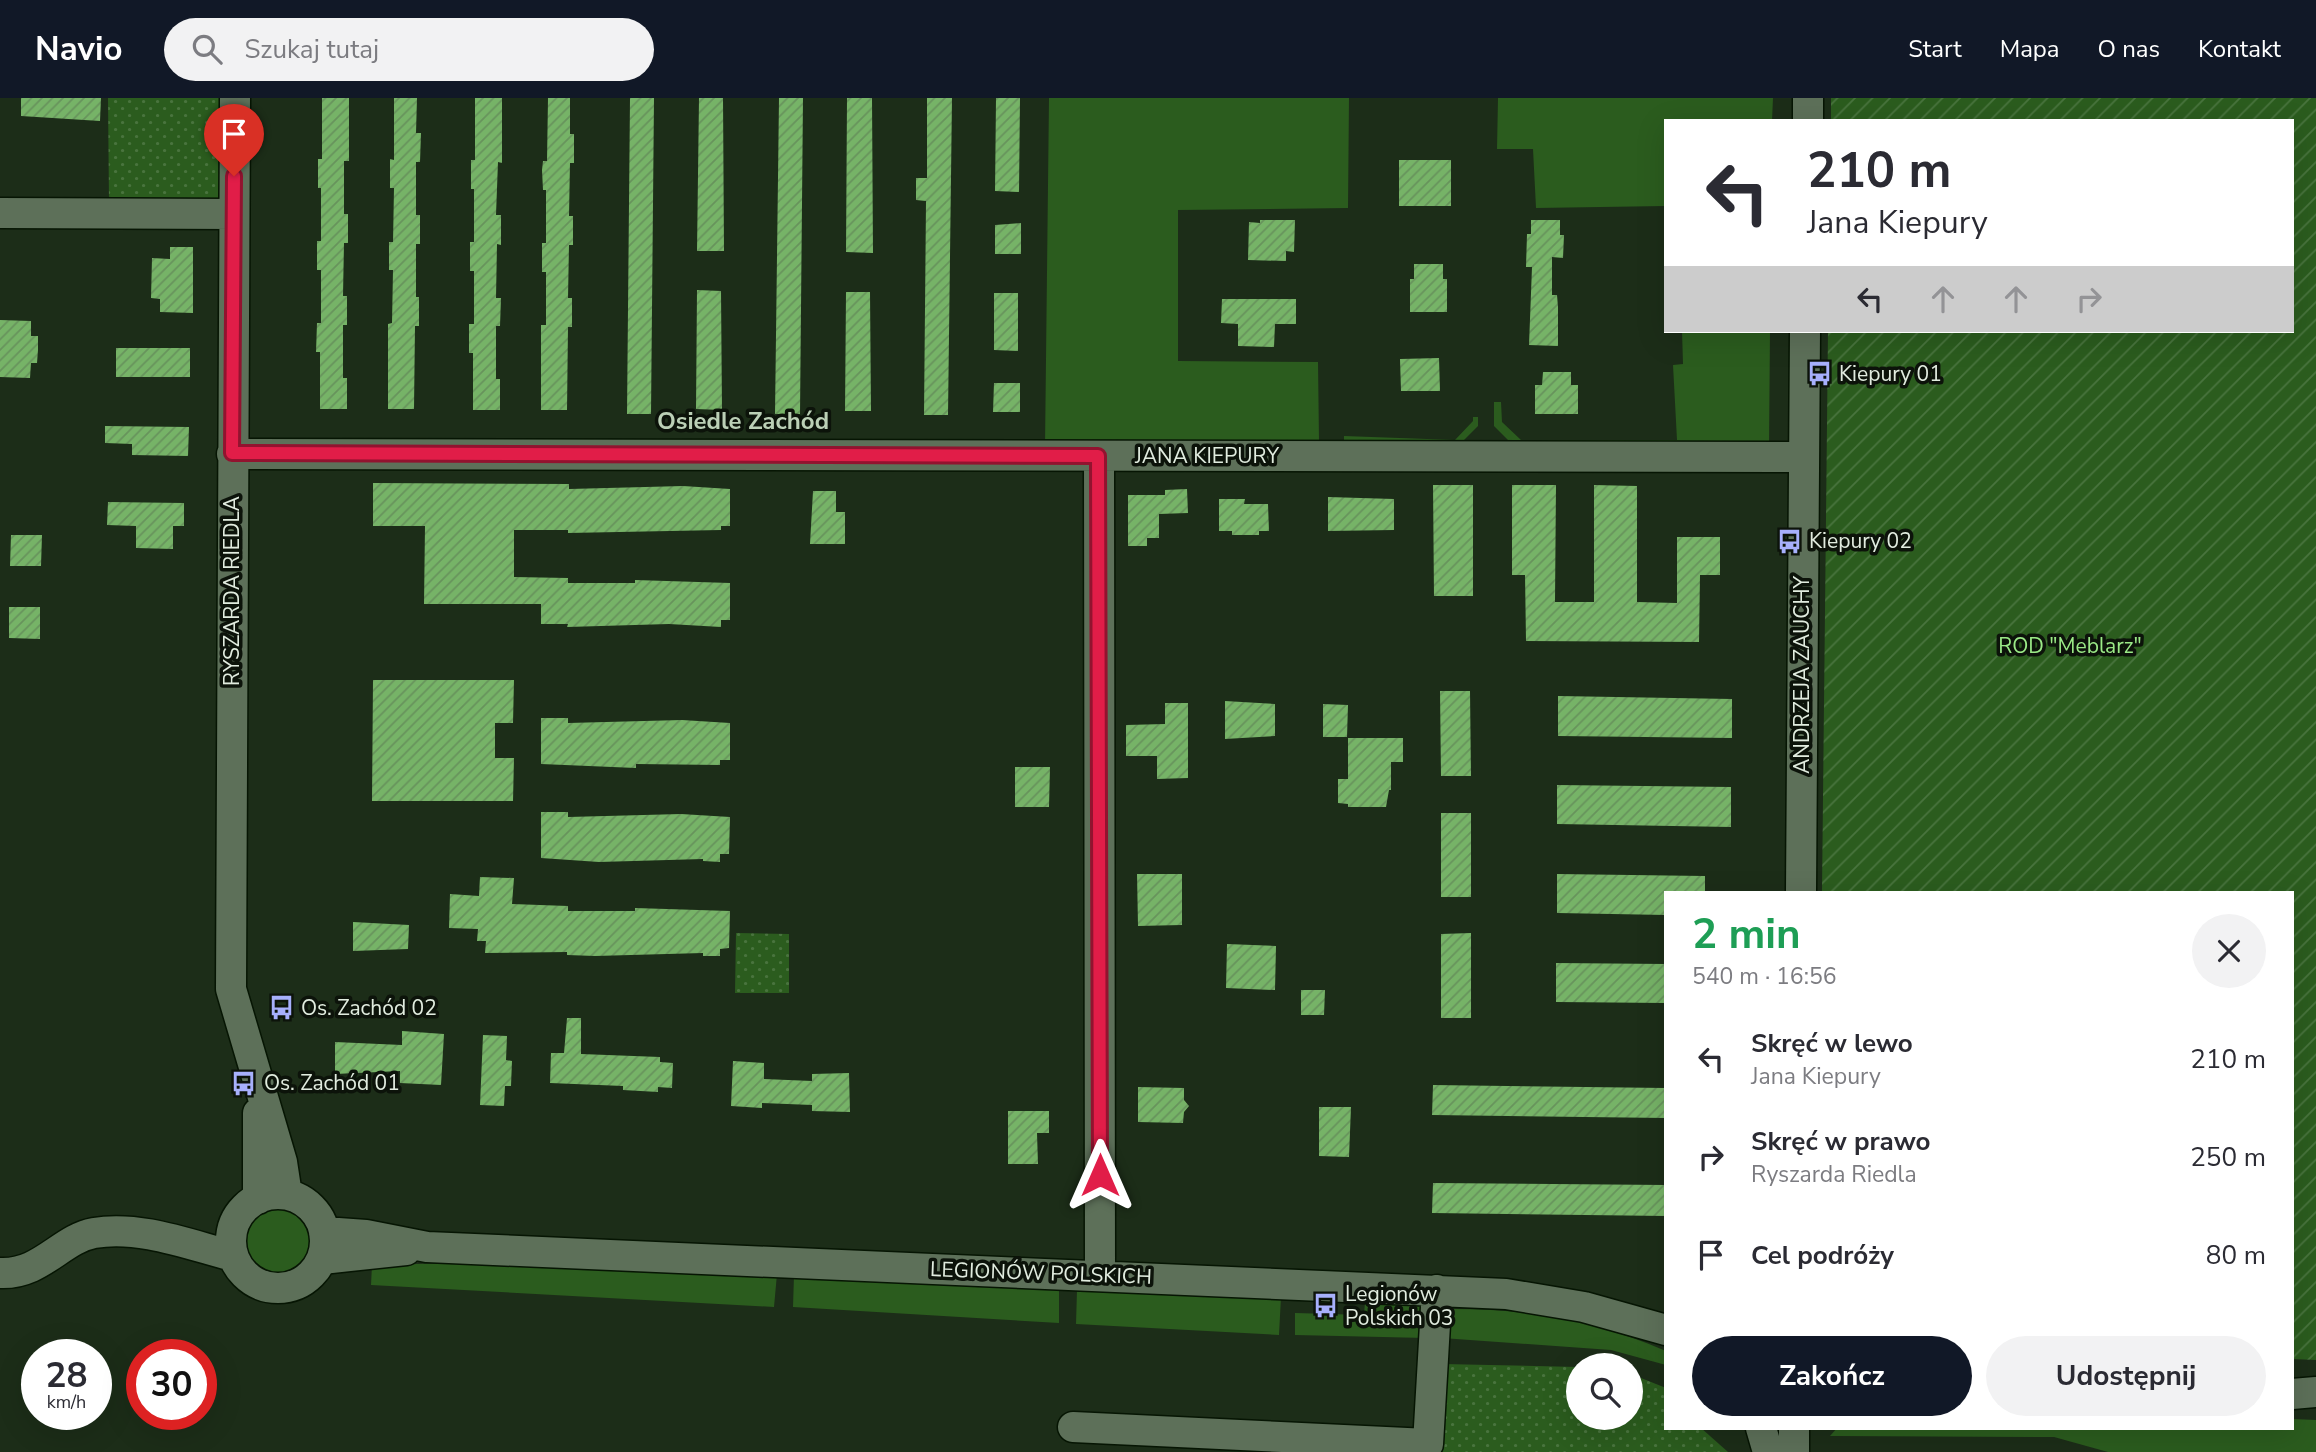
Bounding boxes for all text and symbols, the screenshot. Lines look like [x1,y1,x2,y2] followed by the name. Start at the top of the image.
[164,18,654,81] search box
[35,27,122,72] text: Navio
[188,30,226,68] icon: search
[244,32,379,67] text: Szukaj tutaj
[1908,33,1962,65] text: Start
[2000,33,2060,65] text: Mapa
[2098,33,2160,65] text: O nas
[2198,33,2281,65] text: Kontakt
[204,104,264,176] pin
[215,115,253,153] icon: arrive
[1807,137,1951,204] text: 210 m
[1692,147,1783,238] icon: left
[1807,201,1988,244] text: Jana Kiepury
[1851,280,1889,318] icon: left
[1924,280,1962,318] icon: ahead
[1997,280,2035,318] icon: ahead
[2070,280,2108,318] icon: right
[1805,360,1833,388] bus stop icon: Kiepury 01
[1839,360,1942,388] place label: Kiepury 01
[657,405,829,437] district label: Osiedle Zachód
[1134,442,1280,470] street label: JANA KIEPURY
[218,496,246,686] street label: RYSZARDA RIEDLA
[1775,527,1803,555] bus stop icon: Kiepury 02
[1809,527,1912,555] place label: Kiepury 02
[1788,576,1816,774] street label: ANDRZEJA ZAUCHY
[1998,632,2142,660] park label: ROD "Meblarz"
[1692,906,1801,963] text: 2 min
[2192,914,2266,988] button: close
[1692,961,1837,992] text: 540 m · 16:56
[267,994,295,1022] bus stop icon: Os. Zachód 02
[301,994,437,1022] place label: Os. Zachód 02
[1751,1026,1913,1061] text: Skręć w lewo
[1692,1040,1730,1078] icon: left
[2190,1042,2266,1077] text: 210 m
[1751,1061,1881,1092] text: Jana Kiepury
[230,1069,258,1097] bus stop icon: Os. Zachód 01
[264,1069,400,1097] place label: Os. Zachód 01
[1751,1124,1931,1159] text: Skręć w prawo
[1063,1138,1137,1212] position arrow
[1692,1138,1730,1176] icon: right
[2190,1140,2266,1175] text: 250 m
[1751,1159,1917,1190] text: Ryszarda Riedla
[1692,1236,1730,1274] icon: arrive
[1751,1238,1894,1273] text: Cel podróży
[2206,1238,2266,1273] text: 80 m
[930,1255,1152,1291] street label: LEGIONÓW POLSKICH
[1345,1280,1453,1332] place label: Legionów Polskich 03
[1311,1292,1339,1320] bus stop icon: Legionów Polskich 03
[1692,1336,1972,1416] button: Zakończ
[1986,1336,2266,1416] button: Udostępnij
[126,1339,217,1430] speed limit sign: 30
[45,1352,88,1399] text: 28
[1566,1353,1643,1430] map controls
[1566,1353,1643,1430] button: search
[47,1390,86,1414] text: km/h

